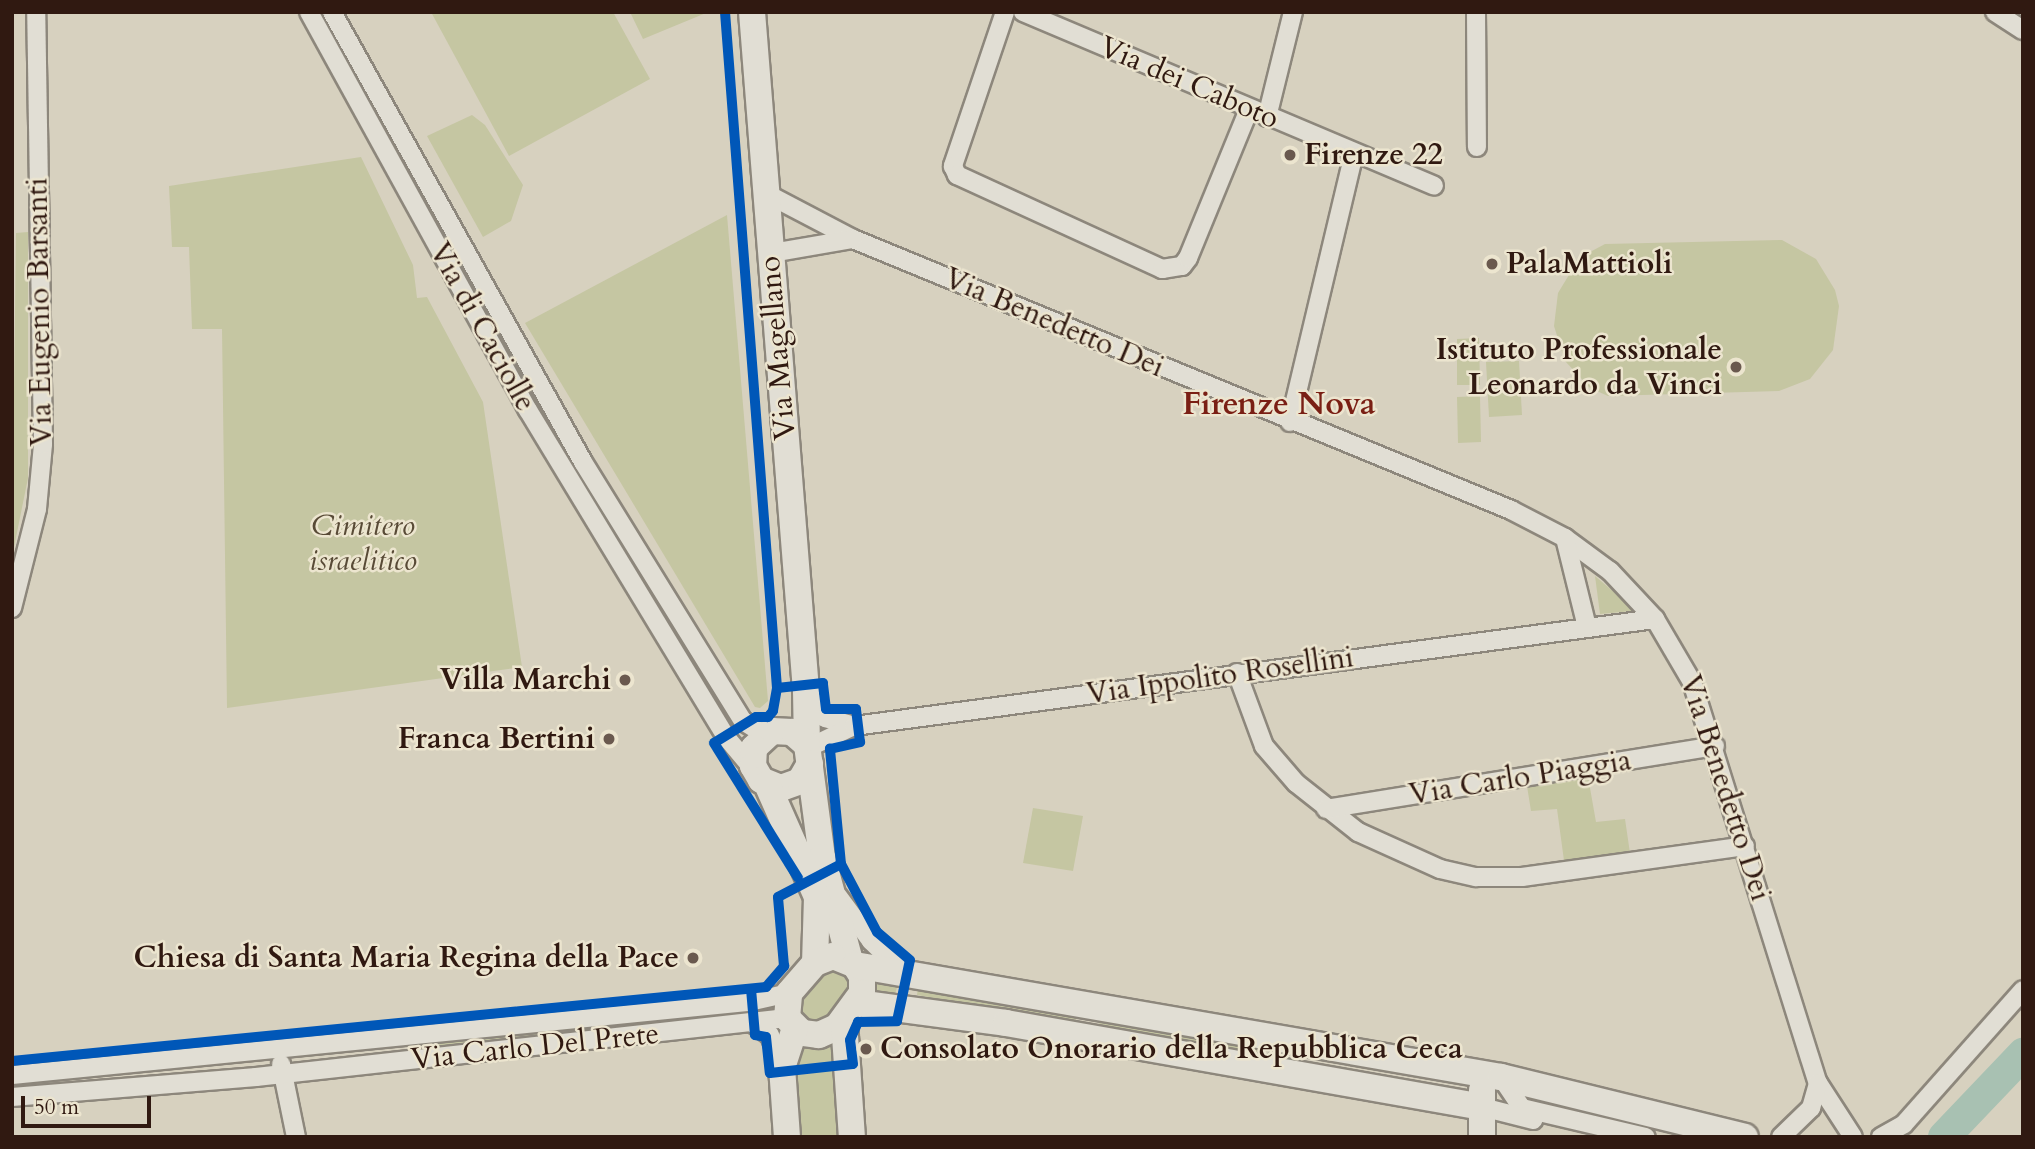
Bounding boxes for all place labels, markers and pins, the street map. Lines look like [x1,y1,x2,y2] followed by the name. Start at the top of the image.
[1304,137,1443,173] place label: Firenze 22
[1282,147,1298,163] marker: Firenze 22
[1506,246,1672,282] place label: PalaMattioli
[1484,256,1500,272] marker: PalaMattioli
[1436,332,1722,402] place label: Istituto Professionale Leonardo da Vinci
[1728,359,1744,375] marker: Istituto Professionale Leonardo da Vinci
[440,662,611,698] place label: Villa Marchi
[617,672,633,688] marker: Villa Marchi
[398,721,595,757] place label: Franca Bertini
[601,731,617,747] marker: Franca Bertini
[134,940,679,976] place label: Chiesa di Santa Maria Regina della Pace
[685,950,701,966] marker: Chiesa di Santa Maria Regina della Pace
[880,1031,1463,1067] place label: Consolato Onorario della Repubblica Ceca
[858,1041,874,1057] marker: Consolato Onorario della Repubblica Ceca

